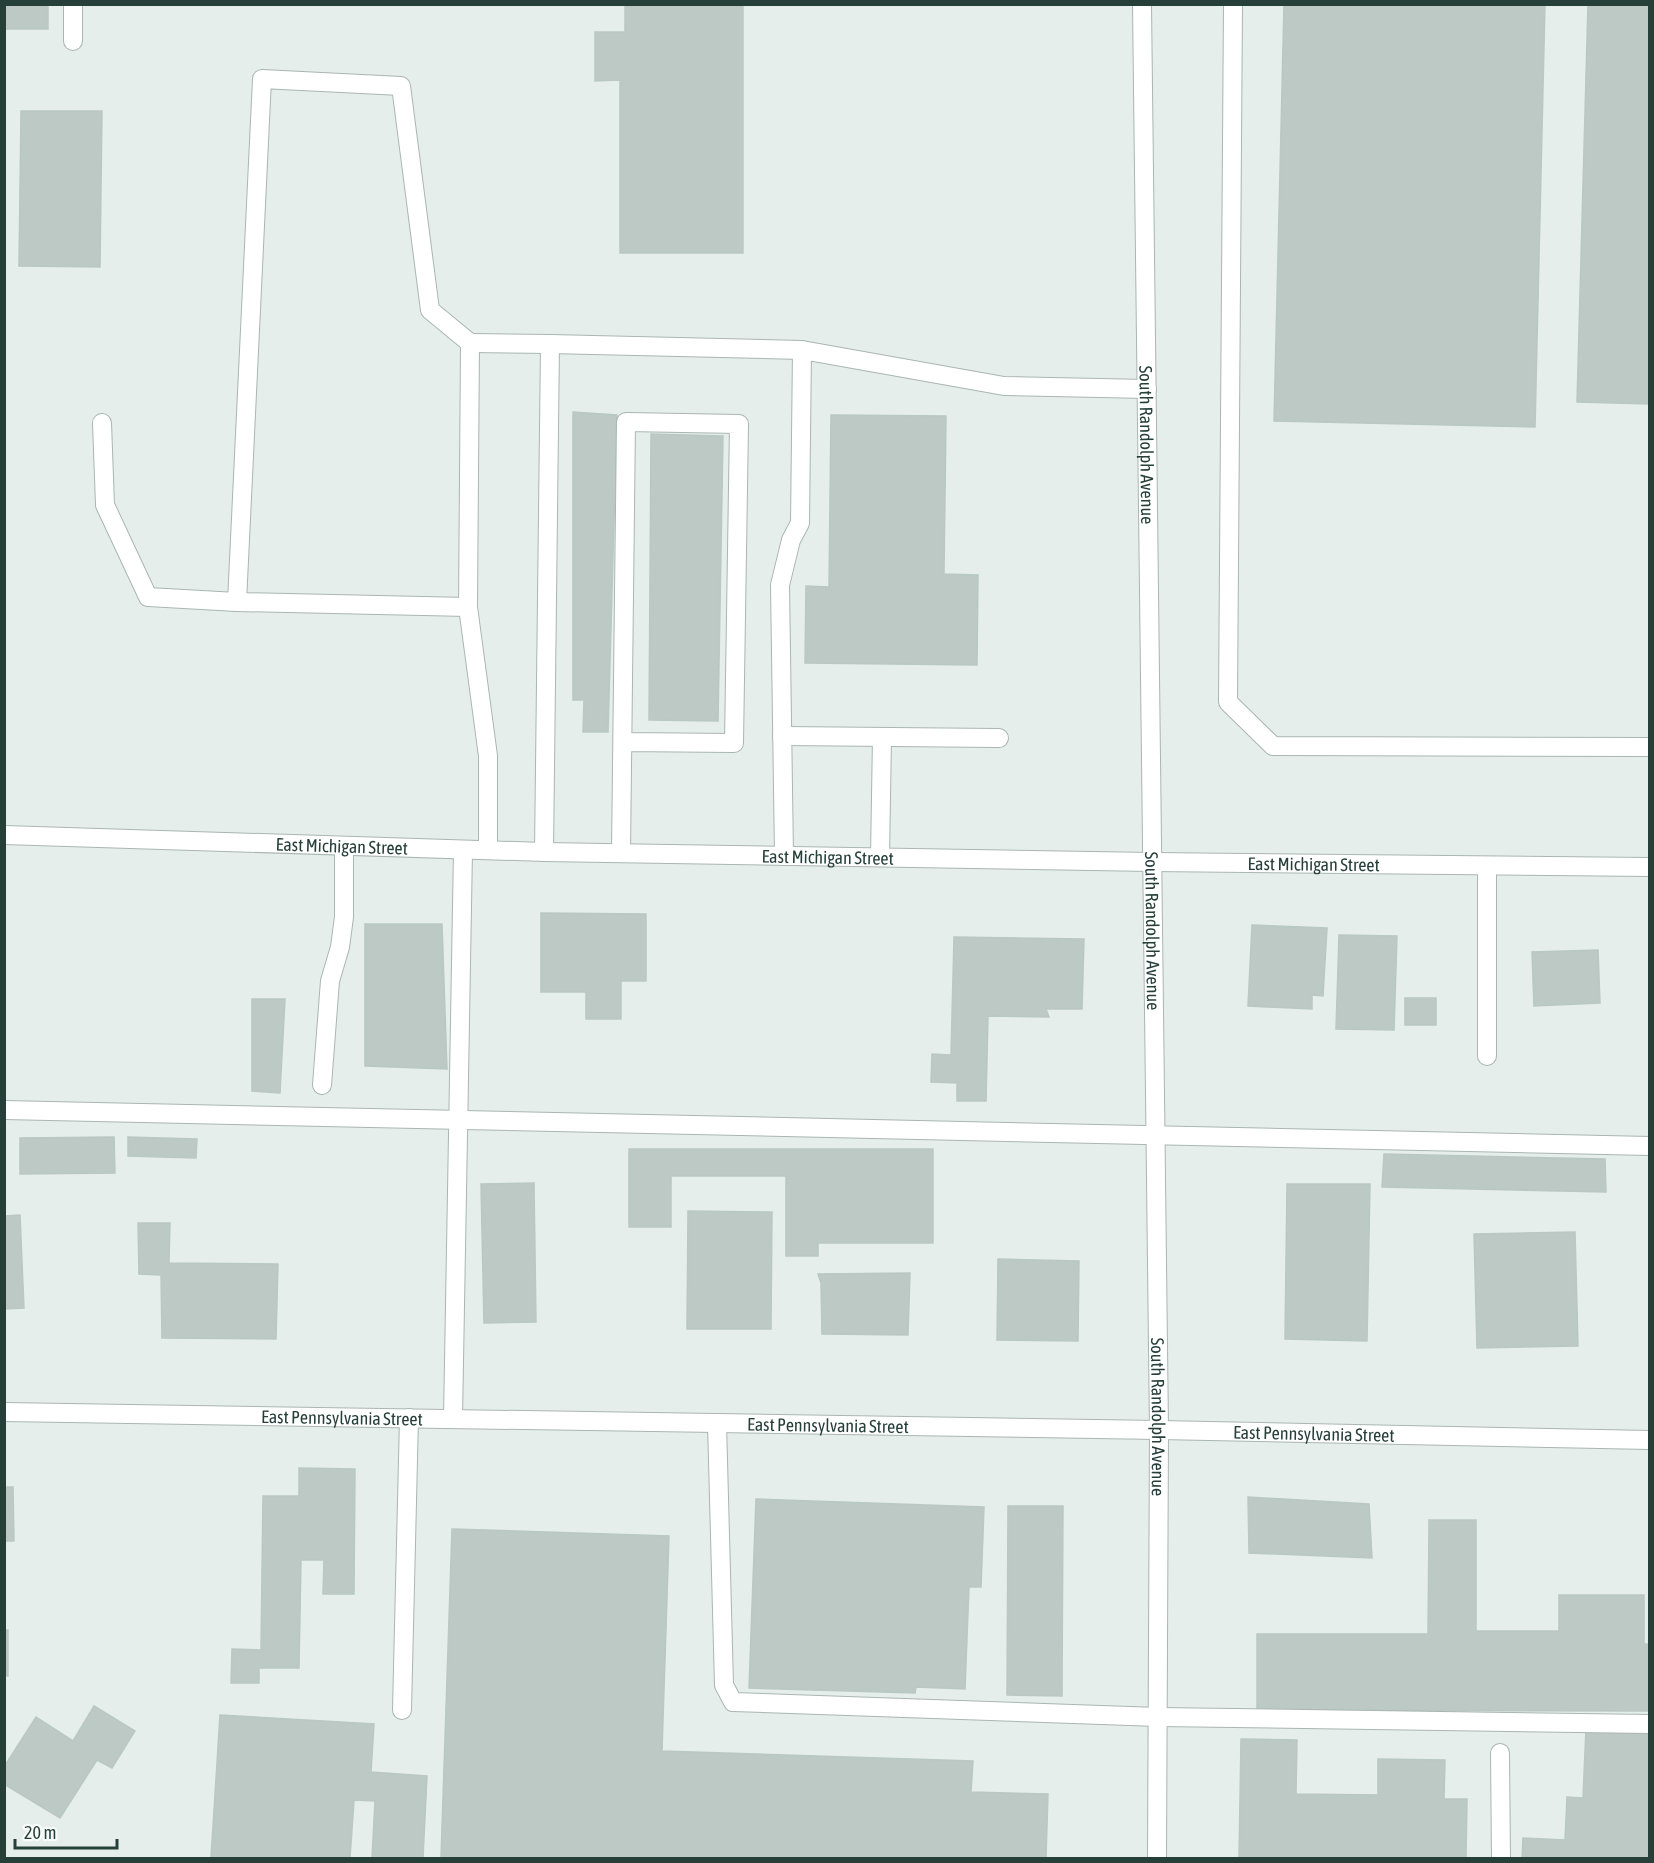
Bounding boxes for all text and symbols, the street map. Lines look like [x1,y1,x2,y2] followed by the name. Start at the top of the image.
[1136,366,1159,524] street label: South Randolph Avenue
[275,833,408,858] street label: East Michigan Street
[761,845,894,868] street label: East Michigan Street
[1142,851,1164,1010] street label: South Randolph Avenue
[1247,852,1380,875] street label: East Michigan Street
[1147,1337,1170,1496] street label: South Randolph Avenue
[261,1406,423,1429] street label: East Pennsylvania Street
[747,1413,909,1437] street label: East Pennsylvania Street
[1233,1421,1395,1445] street label: East Pennsylvania Street
[15,1812,117,1850] scale bar
[24,1822,56,1843] text: 20 m

